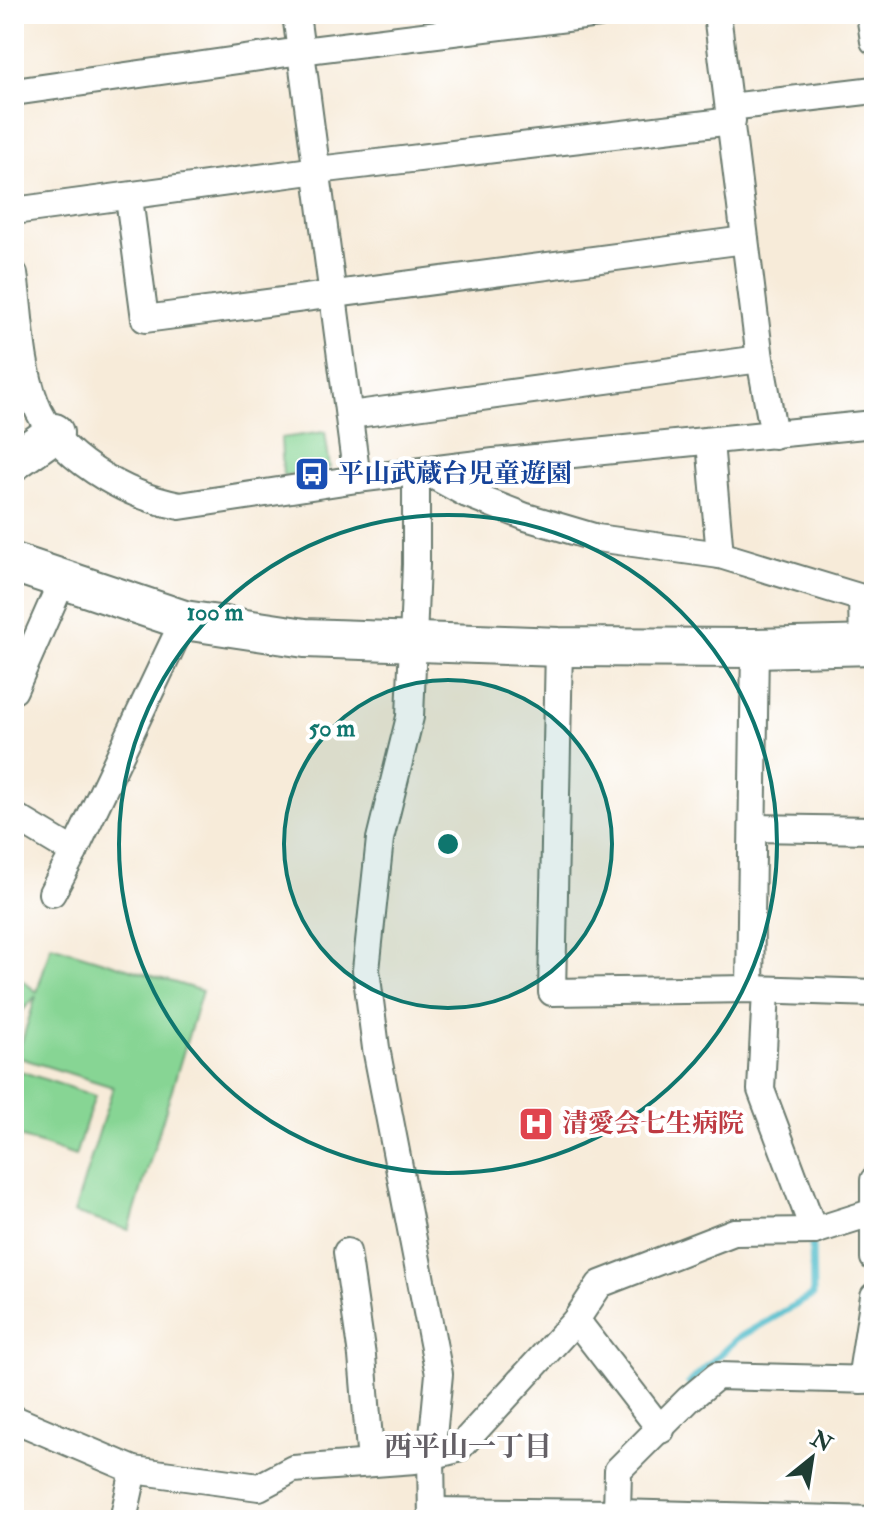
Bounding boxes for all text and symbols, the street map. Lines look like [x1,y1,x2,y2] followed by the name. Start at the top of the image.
[293,455,331,493] bus stop icon: 平山武蔵台児童遊園
[338,458,572,490] place label: 平山武蔵台児童遊園
[187,597,244,628] text: 100 m
[309,713,356,744] text: 50 m
[434,830,462,858] centre of rings
[517,1105,555,1143] hospital icon: 清愛会七生病院
[562,1108,744,1140] place label: 清愛会七生病院
[772,1418,852,1498] north arrow
[805,1424,837,1459] text: N
[384,1430,552,1465] district label: 西平山一丁目

